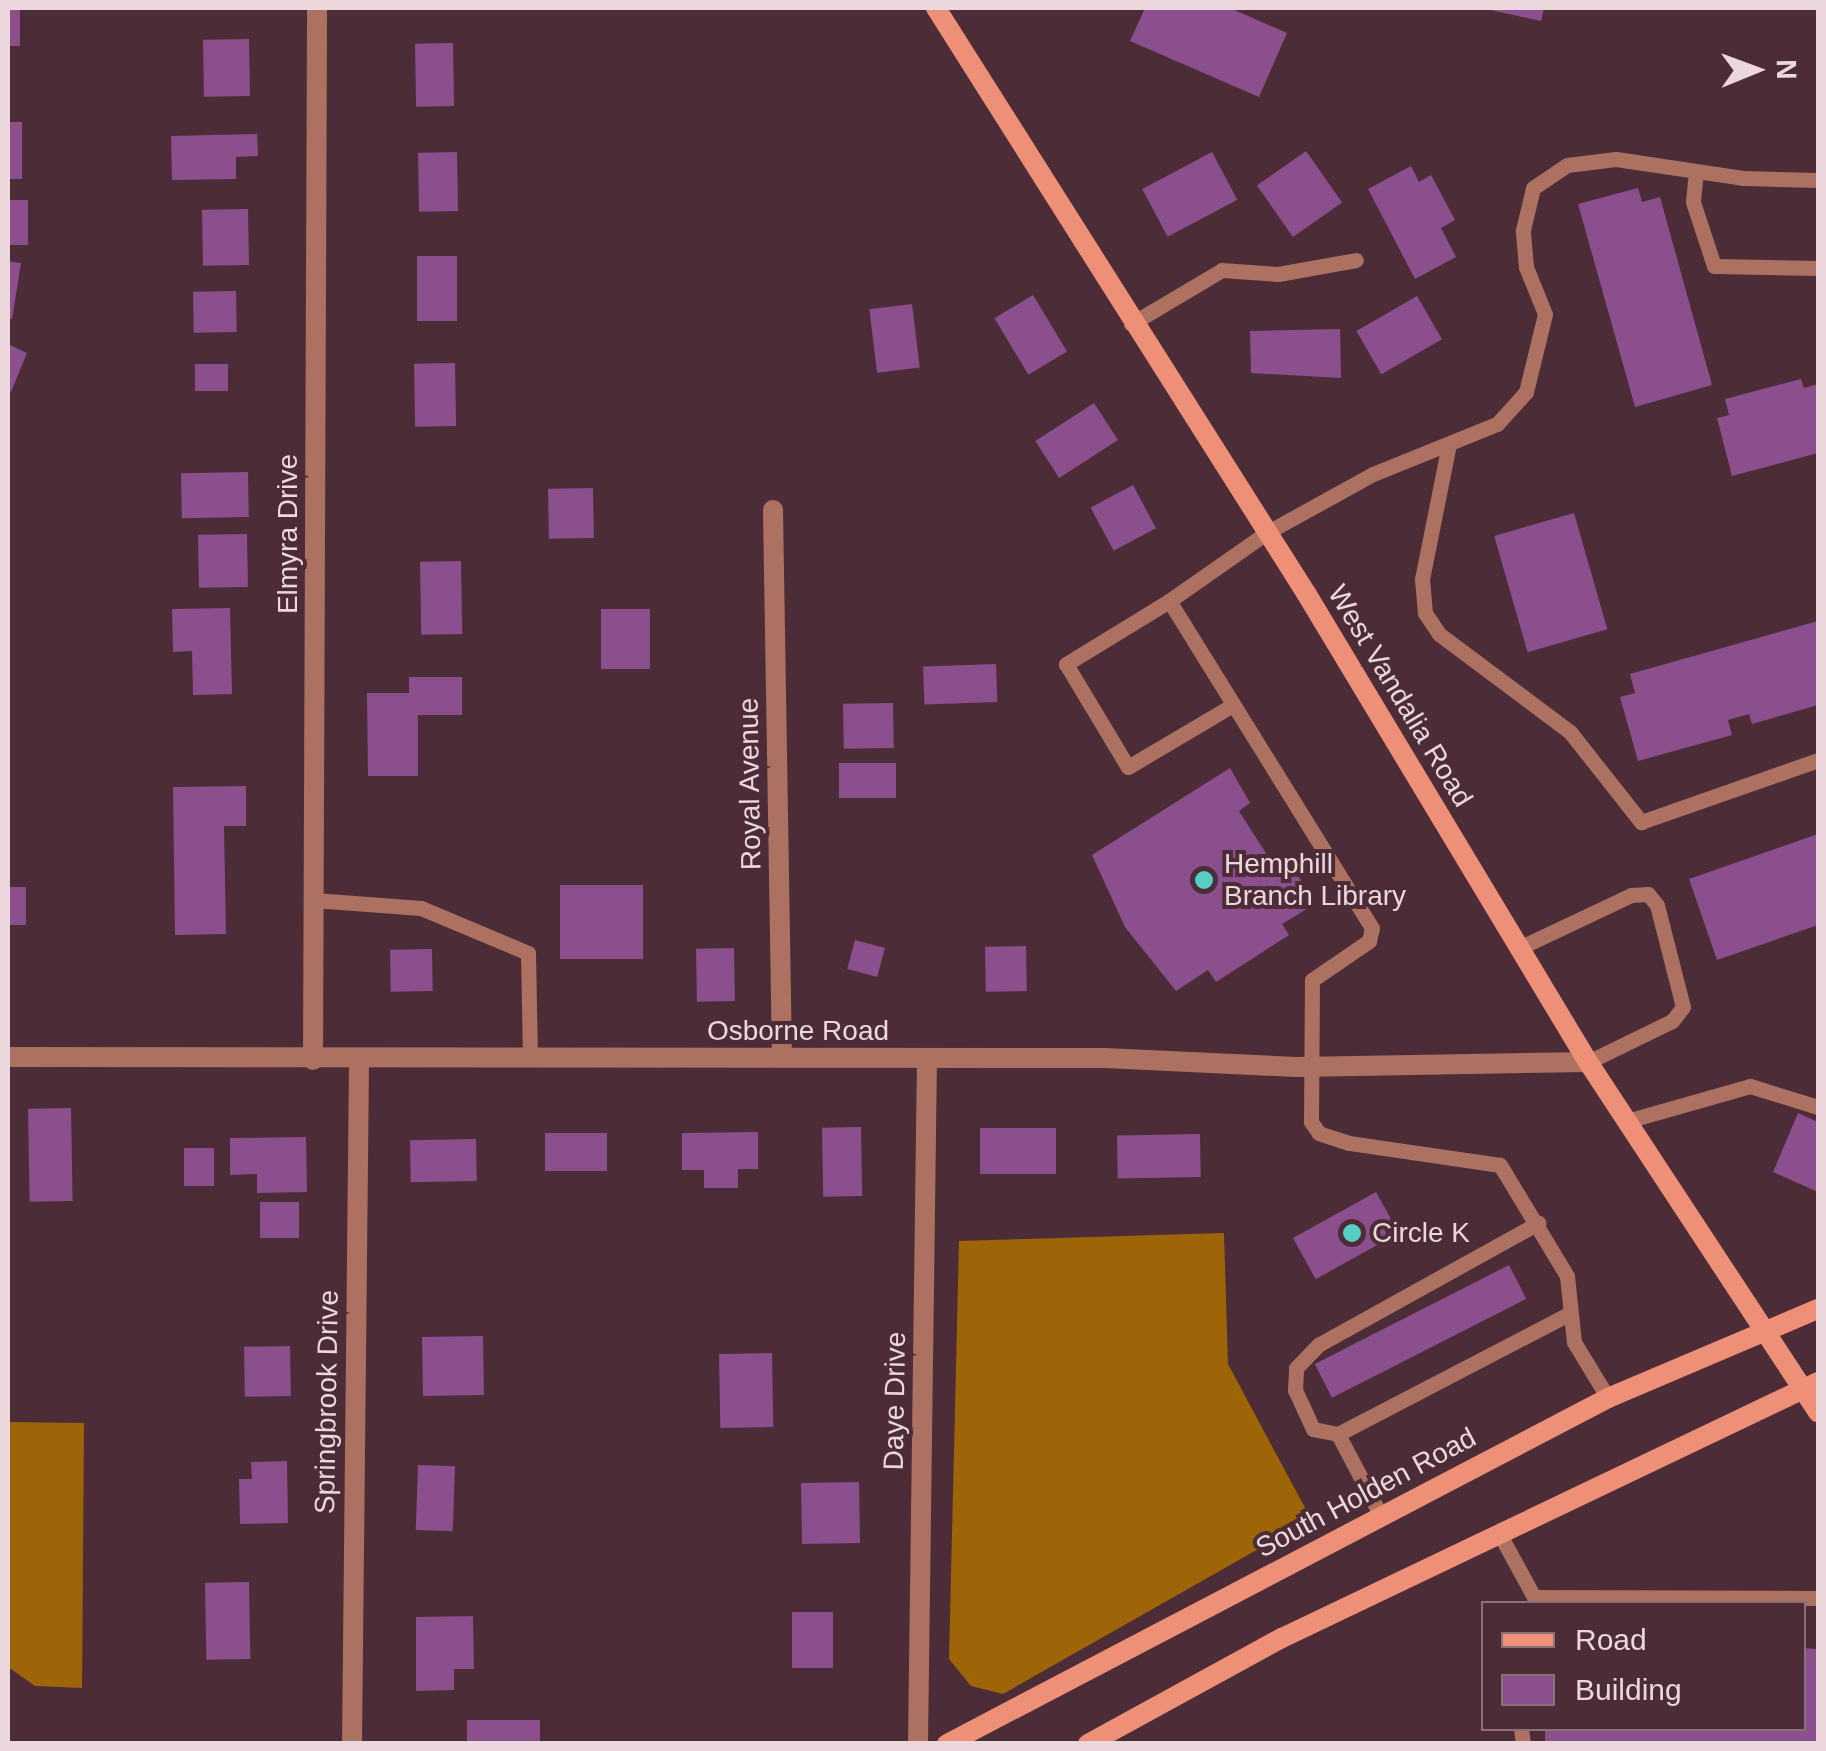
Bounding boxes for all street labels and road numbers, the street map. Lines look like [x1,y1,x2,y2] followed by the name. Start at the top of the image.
[271,454,305,614] street label: Elmyra Drive
[1321,579,1479,813] street label: West Vandalia Road
[732,697,768,871] street label: Royal Avenue
[707,1014,889,1048] street label: Osborne Road
[308,1290,346,1514] street label: Springbrook Drive
[877,1331,913,1471] street label: Daye Drive
[1250,1421,1482,1565] street label: South Holden Road

